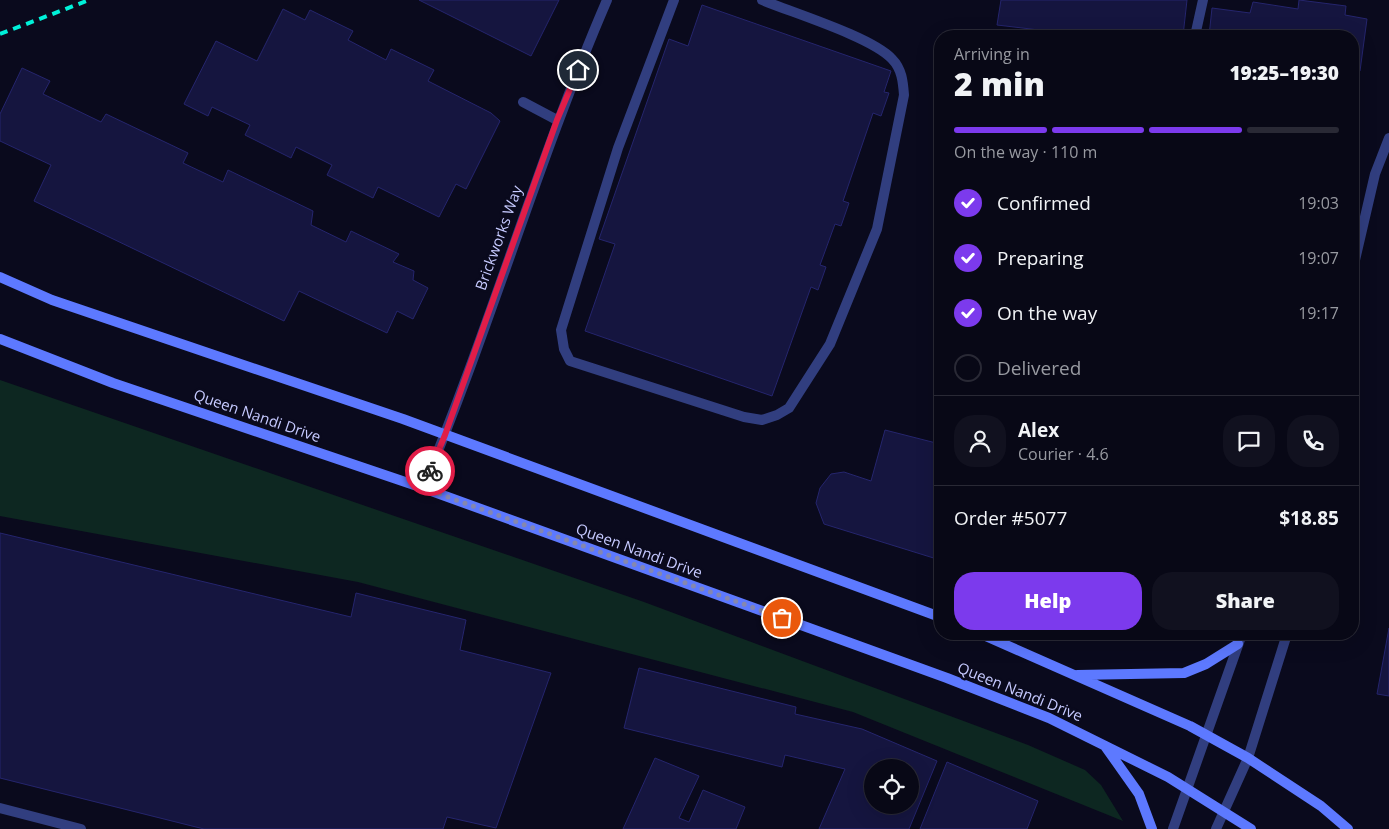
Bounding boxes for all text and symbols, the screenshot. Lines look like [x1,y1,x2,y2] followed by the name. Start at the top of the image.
[954,43,1030,65] text: Arriving in
[557,49,599,91] pin
[564,56,592,84] icon: home
[1229,60,1339,86] text: 19:25–19:30
[954,62,1045,105] text: 2 min
[954,141,1097,163] text: On the way · 110 m
[470,182,526,293] street label: Brickworks Way
[954,189,982,217] icon: check
[997,190,1091,216] text: Confirmed
[1298,192,1339,214] text: 19:03
[954,244,982,272] icon: check
[997,245,1084,271] text: Preparing
[1298,247,1339,269] text: 19:07
[954,299,982,327] icon: check
[997,300,1097,326] text: On the way
[1298,302,1339,324] text: 19:17
[997,355,1081,381] text: Delivered
[191,384,324,446] street label: Queen Nandi Drive
[954,415,1006,467] button: person
[1223,415,1275,467] button: chat
[1287,415,1339,467] button: phone
[1018,417,1059,443] text: Alex
[1018,443,1109,465] text: Courier · 4.6
[405,446,455,496] courier
[416,457,444,485] icon: bike
[954,505,1067,531] text: Order #5077
[1279,505,1339,531] text: $18.85
[573,518,705,582] street label: Queen Nandi Drive
[954,572,1142,630] button: Help
[1152,572,1339,630] button: Share
[761,597,803,639] pin
[768,604,796,632] icon: bag
[955,657,1086,725] street label: Queen Nandi Drive
[864,759,919,814] map controls
[864,759,919,814] button: locate

